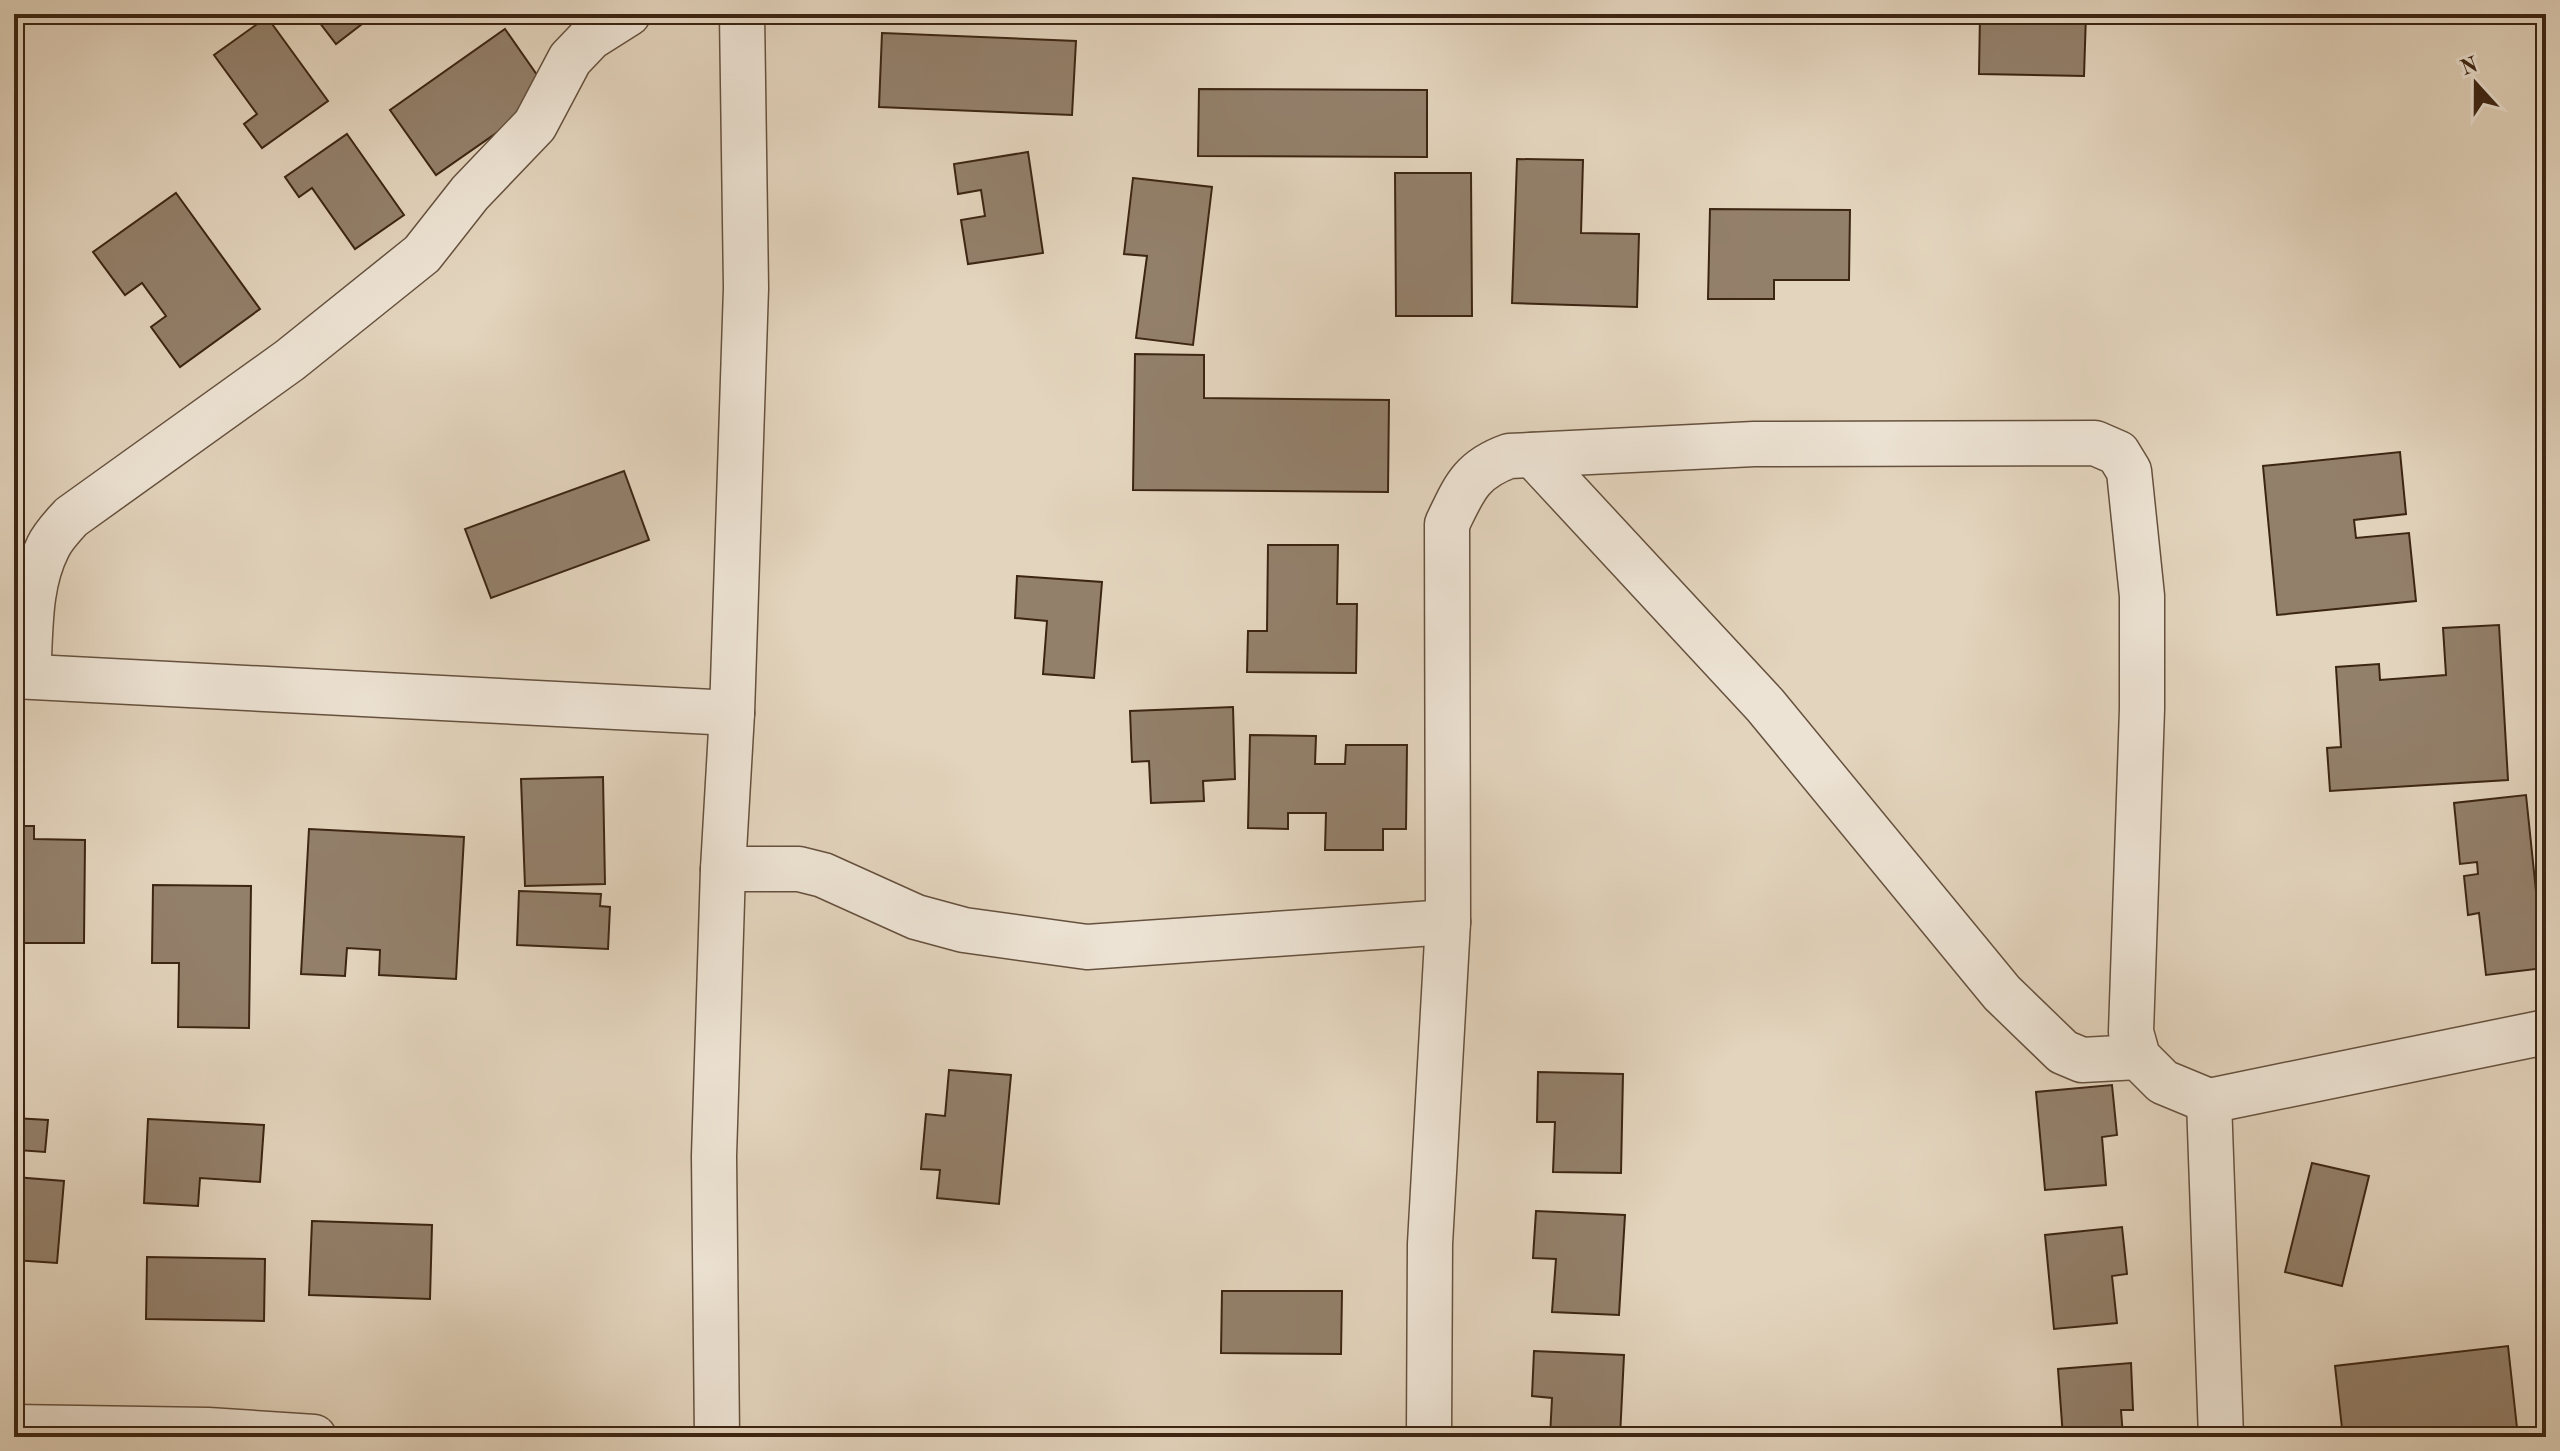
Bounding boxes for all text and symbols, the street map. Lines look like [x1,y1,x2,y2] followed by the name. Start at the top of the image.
[2436,44,2516,124] north arrow
[2458,54,2482,80] text: N

